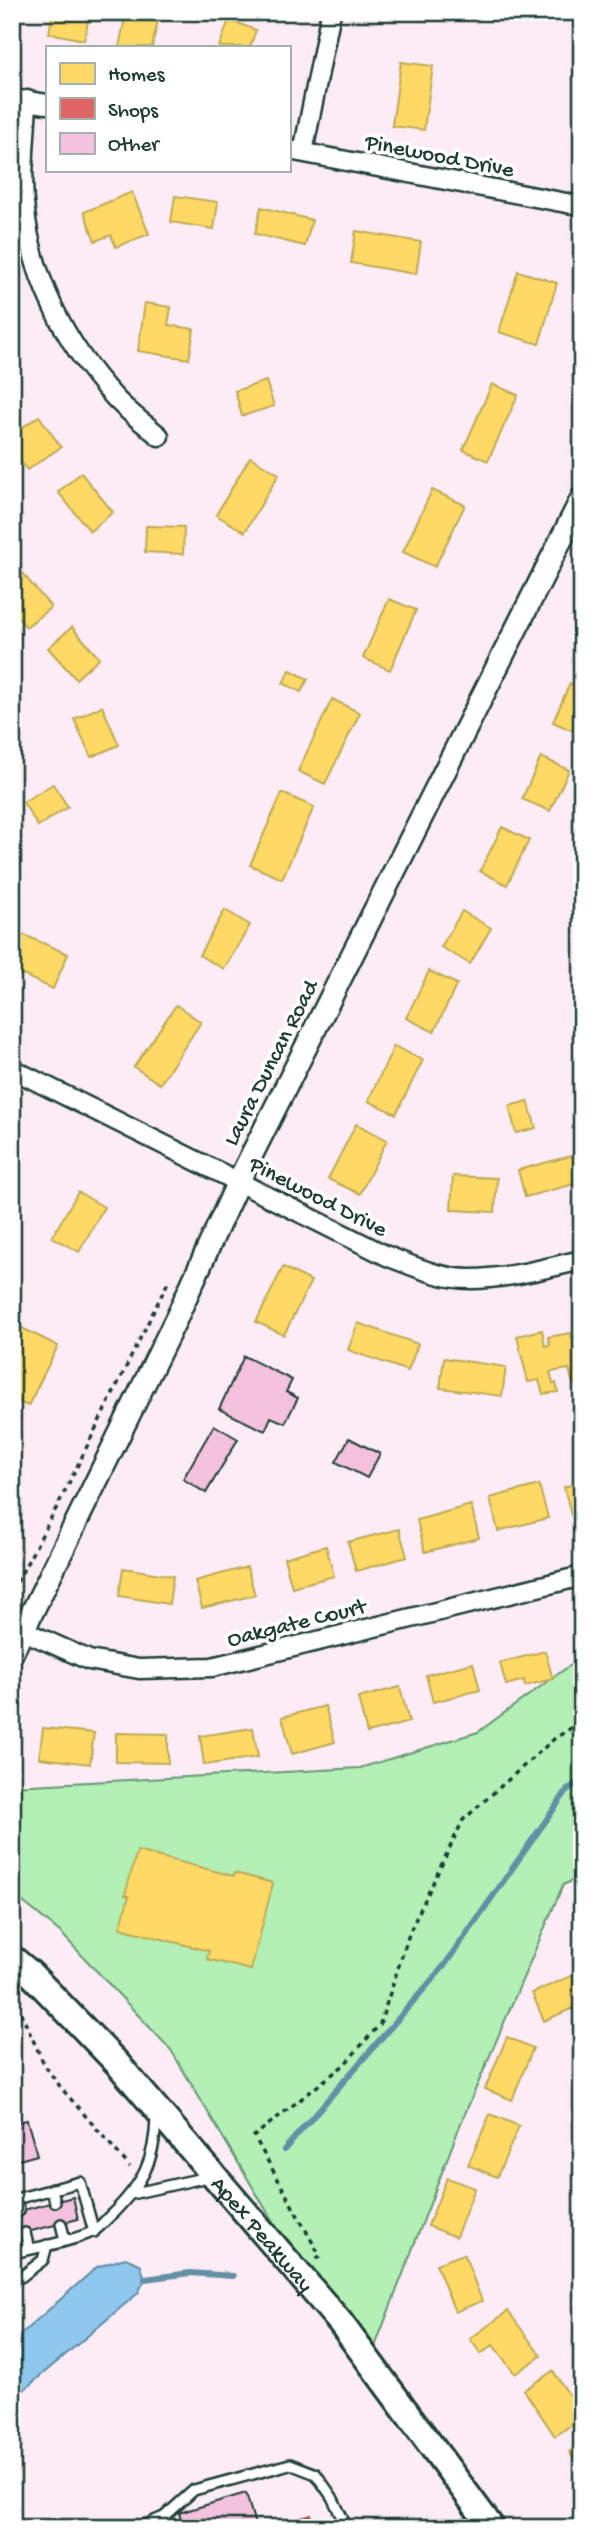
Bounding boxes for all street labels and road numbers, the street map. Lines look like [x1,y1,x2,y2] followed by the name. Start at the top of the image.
[362,130,517,185] street label: Pinewood Drive
[219,975,326,1151] street label: Laura Duncan Road
[243,1151,392,1245] street label: Pinewood Drive
[225,1594,371,1655] street label: Oakgate Court
[204,2172,318,2299] street label: Apex Peakway

